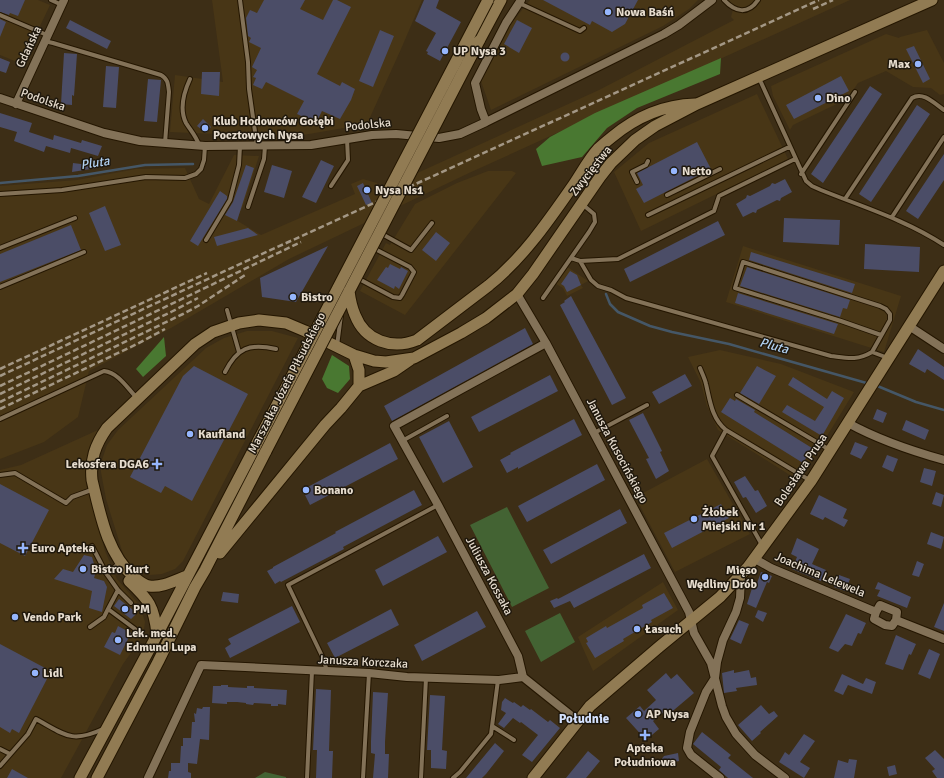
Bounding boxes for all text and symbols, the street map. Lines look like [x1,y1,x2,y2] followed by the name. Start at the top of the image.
[616,5,674,20] place label: Nowa Baśń
[603,7,613,17] marker: Nowa Baśń
[13,24,45,70] street label: Gdańska
[453,44,506,59] place label: UP Nysa 3
[440,46,450,56] marker: UP Nysa 3
[888,57,910,72] place label: Max
[913,59,923,69] marker: Max
[19,85,67,115] street label: Podolska
[826,91,850,106] place label: Dino
[813,93,823,103] marker: Dino
[213,114,334,143] place label: Klub Hodowców Gołębi Pocztowych Nysa
[344,115,392,135] street label: Podolska
[200,123,210,133] marker: Klub Hodowców Gołębi Pocztowych Nysa
[567,143,615,199] street label: Zwycięstwa
[79,153,111,173] water label: Pluta
[682,164,711,179] place label: Netto
[669,166,679,176] marker: Netto
[375,183,424,198] place label: Nysa Ns1
[362,185,372,195] marker: Nysa Ns1
[301,290,333,305] place label: Bistro
[288,292,298,302] marker: Bistro
[245,310,329,456] street label: Marszałka Józefa Piłsudskiego
[758,334,791,358] water label: Pluta
[583,396,651,506] street label: Janusza Kusocińskiego
[198,427,246,442] place label: Kaufland
[185,429,195,439] marker: Kaufland
[771,431,831,509] street label: Bolesława Prusa
[66,457,150,472] place label: Lekosfera DGA6
[152,459,162,469] marker: Lekosfera DGA6
[314,483,353,498] place label: Bonano
[301,485,311,495] marker: Bonano
[702,505,766,534] place label: Żłobek Miejski Nr 1
[689,514,699,524] marker: Żłobek Miejski Nr 1
[462,534,516,618] street label: Juliusza Kossaka
[31,541,95,556] place label: Euro Apteka
[18,543,28,553] marker: Euro Apteka
[773,549,867,601] street label: Joachima Lelewela
[91,562,149,577] place label: Bistro Kurt
[687,563,758,592] place label: Mięso Wędliny Drób
[78,564,88,574] marker: Bistro Kurt
[760,572,770,582] marker: Mięso Wędliny Drób
[133,602,150,617] place label: PM
[120,604,130,614] marker: PM
[23,610,82,625] place label: Vendo Park
[10,612,20,622] marker: Vendo Park
[644,622,682,637] place label: Łasuch
[632,624,642,634] marker: Łasuch
[126,626,197,655] place label: Lek. med. Edmund Lupa
[113,635,123,645] marker: Lek. med. Edmund Lupa
[318,652,408,672] street label: Janusza Korczaka
[43,666,63,681] place label: Lidl
[30,668,40,678] marker: Lidl
[646,707,689,722] place label: AP Nysa
[633,709,643,719] marker: AP Nysa
[559,711,610,727] district label: Południe
[640,730,650,740] marker: Apteka Południowa
[614,741,676,770] place label: Apteka Południowa

